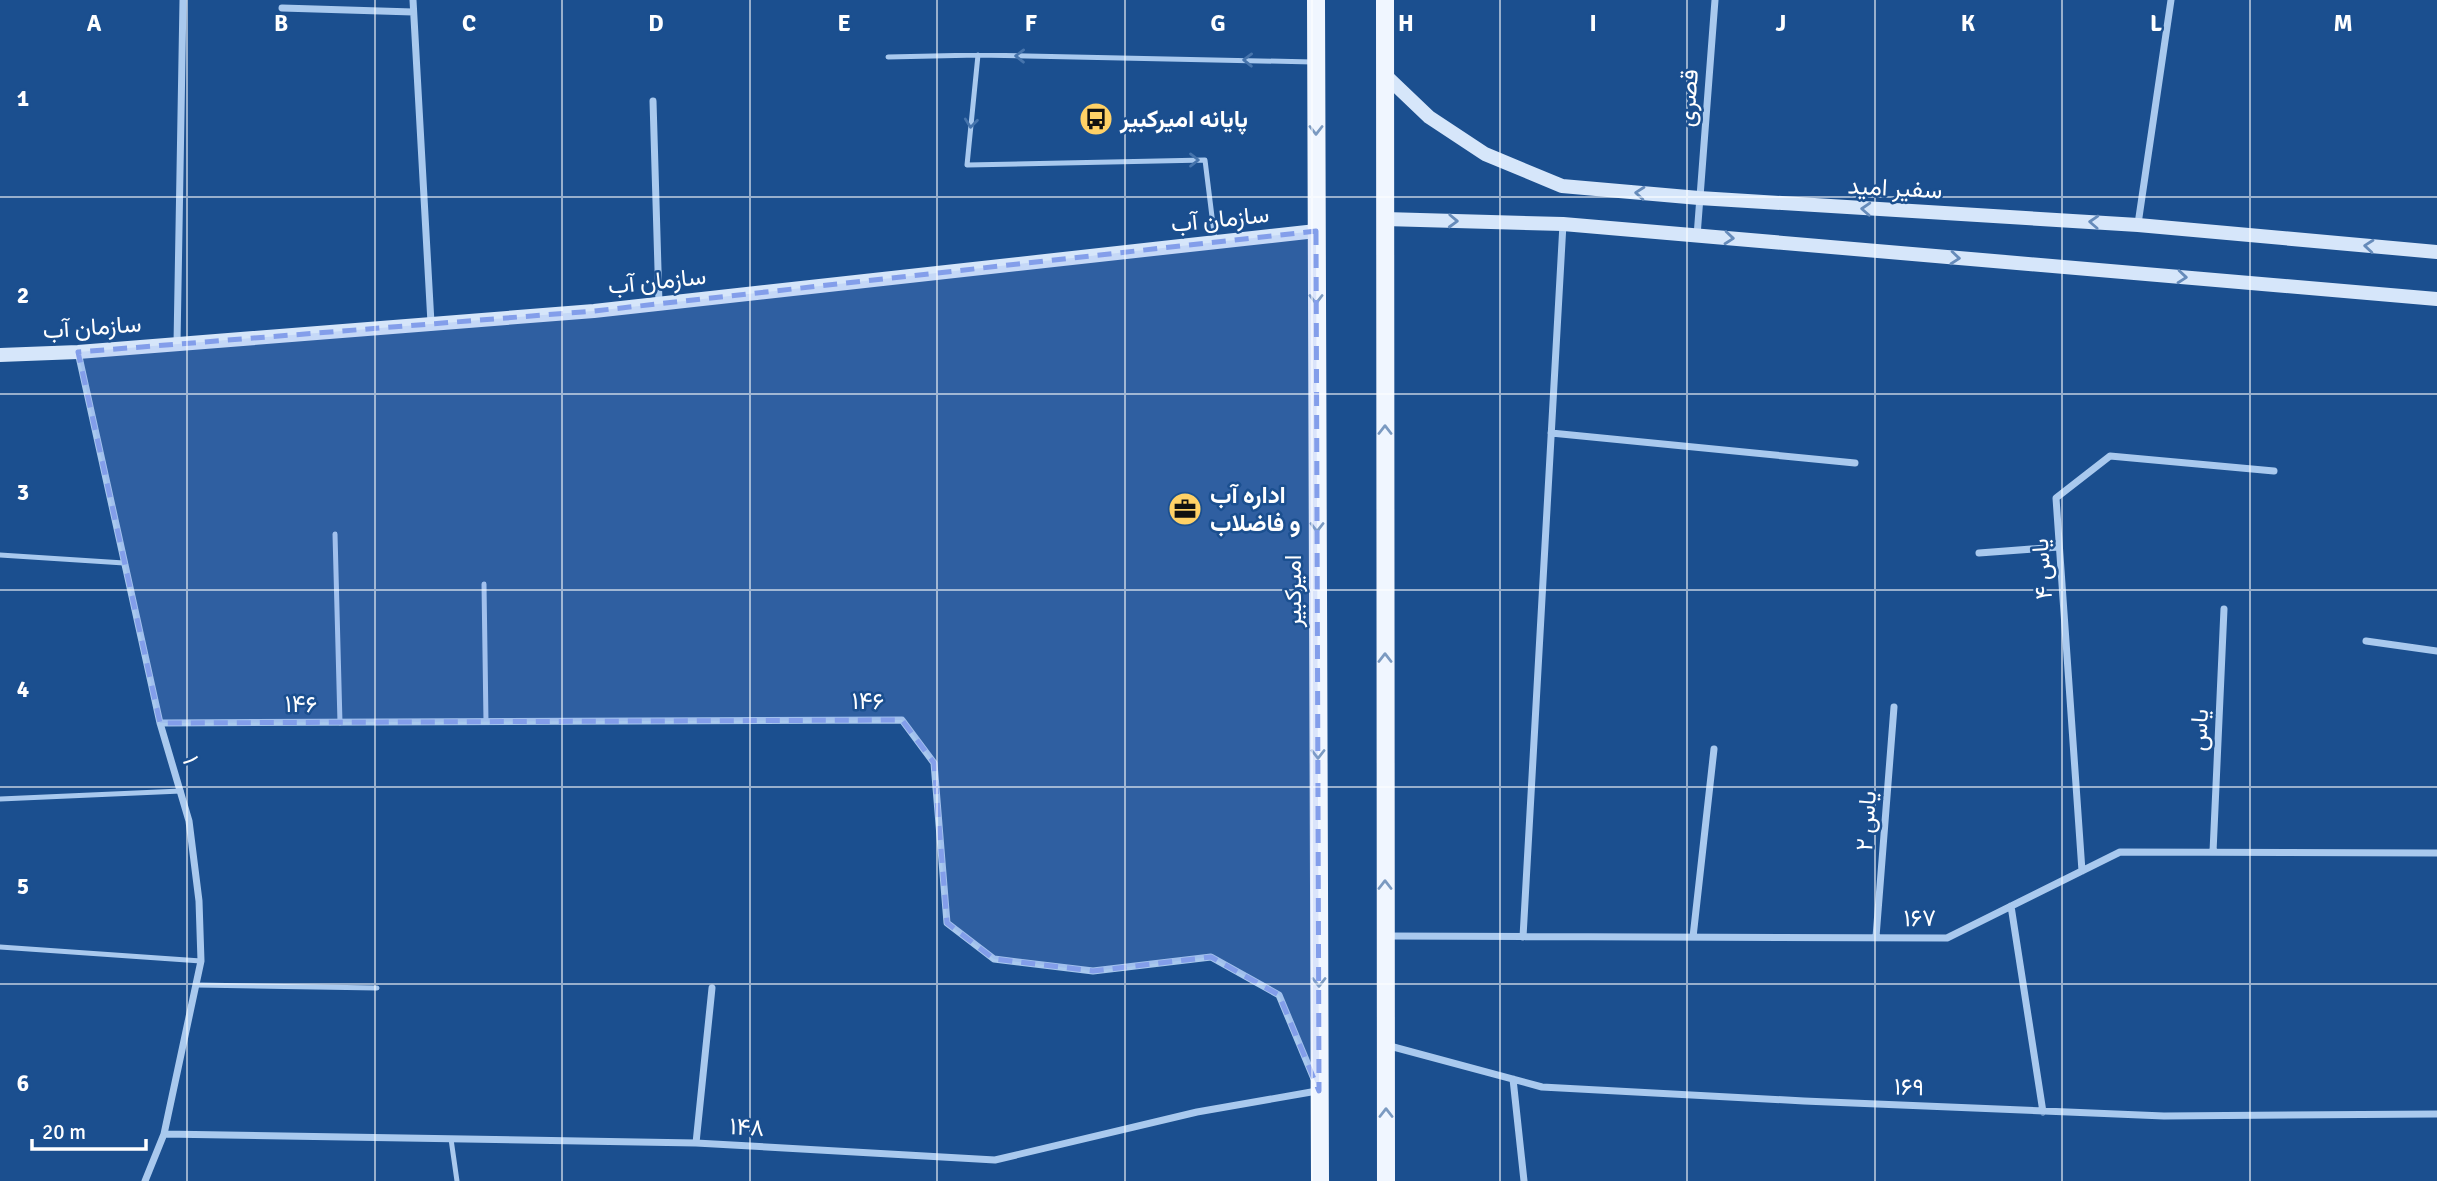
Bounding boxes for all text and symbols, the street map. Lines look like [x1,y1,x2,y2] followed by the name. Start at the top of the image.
[87,9,102,38] text: A
[274,9,288,38] text: B
[462,9,476,38] text: C
[648,9,664,38] text: D
[837,9,851,38] text: E
[1025,9,1037,38] text: F
[1210,9,1226,38] text: G
[1398,9,1414,38] text: H
[1589,9,1597,38] text: I
[1776,9,1786,38] text: J
[1961,9,1976,38] text: K
[2150,9,2162,38] text: L
[2333,9,2353,38] text: M
[1015,48,1025,64] one-way arrow
[1242,53,1253,68] one-way arrow
[1671,68,1705,128] street label: قصری
[17,84,29,113] text: 1
[1077,100,1115,138] bus stop icon: پایانه امیرکبیر
[1119,104,1248,135] place label: پایانه امیرکبیر
[964,118,979,129] one-way arrow
[1308,125,1324,136] one-way arrow
[1189,152,1200,168] one-way arrow
[1847,171,1943,205] street label: سفیر امید
[1634,186,1645,201] one-way arrow
[1169,199,1271,239] street label: سازمان آب
[1861,201,1872,216] one-way arrow
[1448,213,1459,229] one-way arrow
[2088,215,2099,230] one-way arrow
[1723,230,1734,245] one-way arrow
[2363,239,2374,254] one-way arrow
[1950,250,1961,265] one-way arrow
[606,261,708,301] street label: سازمان آب
[2177,269,2188,284] one-way arrow
[17,281,29,310] text: 2
[1309,294,1324,305] one-way arrow
[42,309,142,345] street label: سازمان آب
[1377,425,1393,435] one-way arrow
[17,478,29,507] text: 3
[1210,480,1301,538] place label: اداره آب و فاضلاب
[1166,490,1204,528] office icon: اداره آب و فاضلاب
[1309,522,1325,533] one-way arrow
[2025,537,2059,601] street label: یاس ۴
[1278,555,1308,628] street label: امیرکبیر
[1377,652,1393,663] one-way arrow
[17,675,29,704] text: 4
[852,686,884,716] street label: ۱۴۶
[285,689,317,719] street label: ۱۴۶
[2183,708,2215,752] street label: یاس
[1310,750,1326,760] one-way arrow
[176,752,206,768] street label: ۱
[1849,790,1883,852] street label: یاس ۲
[17,872,29,901] text: 5
[1377,880,1393,890] one-way arrow
[1903,903,1937,933] street label: ۱۶۷
[1311,977,1327,988] one-way arrow
[17,1069,29,1098] text: 6
[1893,1071,1925,1103] street label: ۱۶۹
[1378,1107,1393,1118] one-way arrow
[32,1108,145,1152] scale bar
[729,1111,765,1143] street label: ۱۴۸
[42,1119,86,1145] text: 20 m

